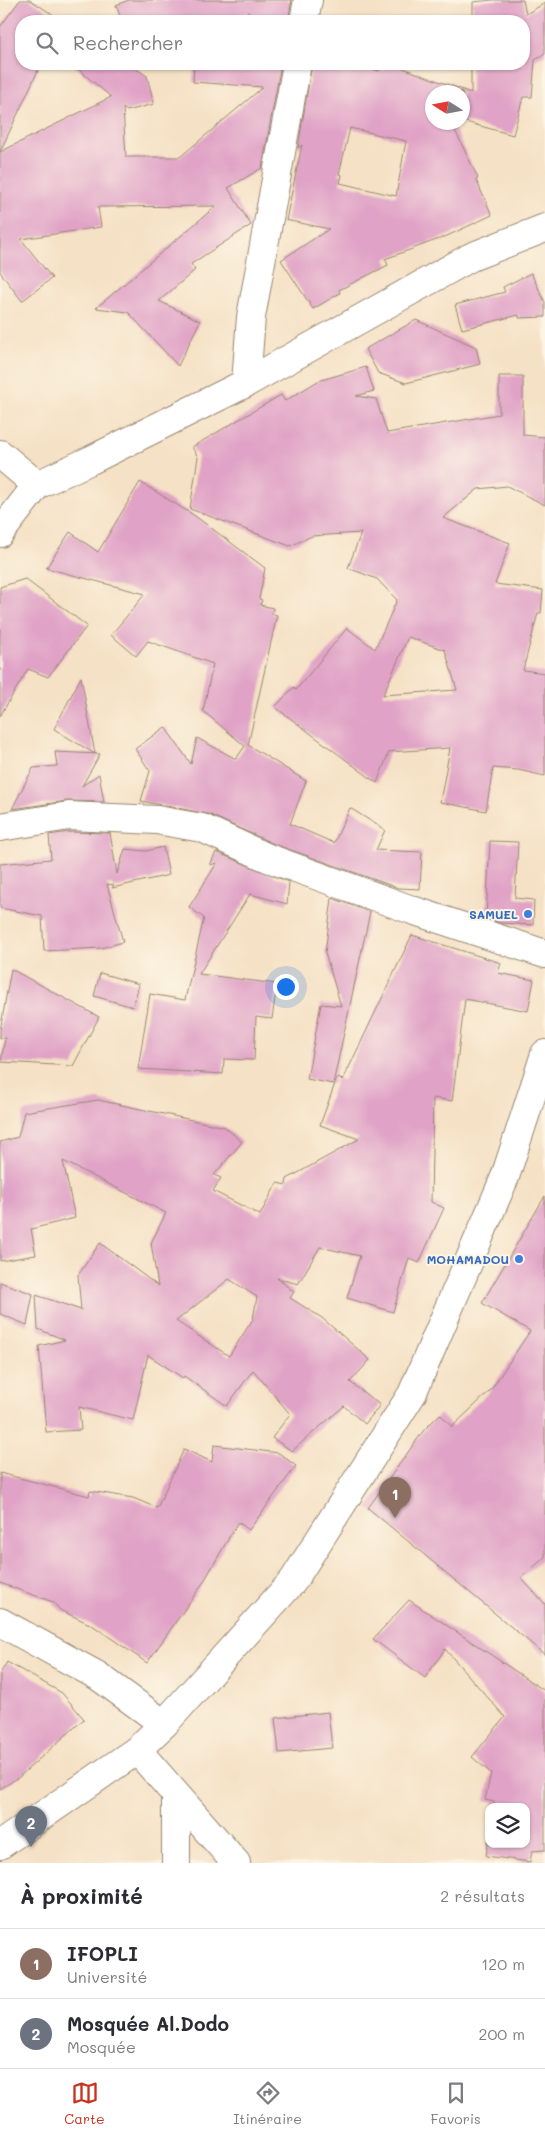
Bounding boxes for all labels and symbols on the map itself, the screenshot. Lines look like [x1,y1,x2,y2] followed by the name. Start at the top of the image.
[425,85,470,130] north arrow
[469,906,518,922] place label: SAMUEL
[522,908,534,920] marker: SAMUEL
[273,974,299,1000] your location
[427,1251,509,1267] place label: MOHAMADOU
[513,1253,525,1265] marker: MOHAMADOU
[379,1477,411,1518] pin: 1
[15,1806,47,1847] pin: 2

